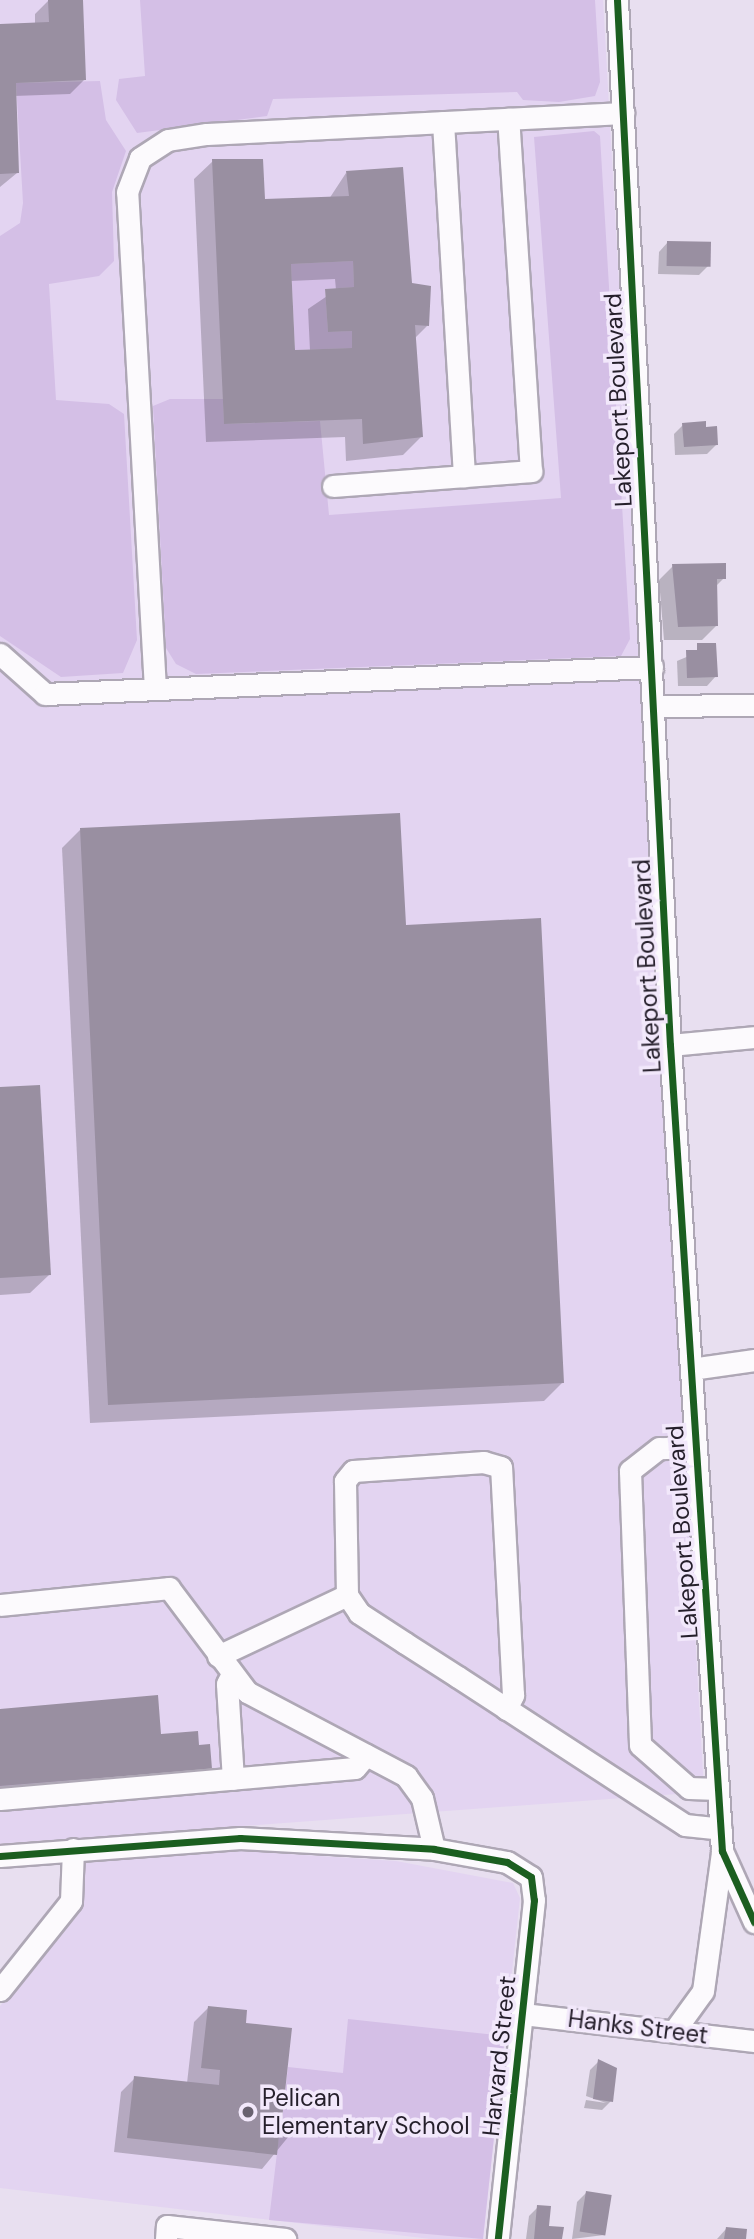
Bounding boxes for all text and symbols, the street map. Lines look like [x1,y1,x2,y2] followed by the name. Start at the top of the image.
[598,292,638,508] street label: Lakeport Boulevard
[627,858,667,1074] street label: Lakeport Boulevard
[660,1424,704,1640] street label: Lakeport Boulevard
[476,1974,522,2138] street label: Harvard Street
[566,2004,710,2050] street label: Hanks Street
[262,2084,470,2140] place label: Pelican Elementary School
[240,2104,256,2120] marker: Pelican Elementary School

